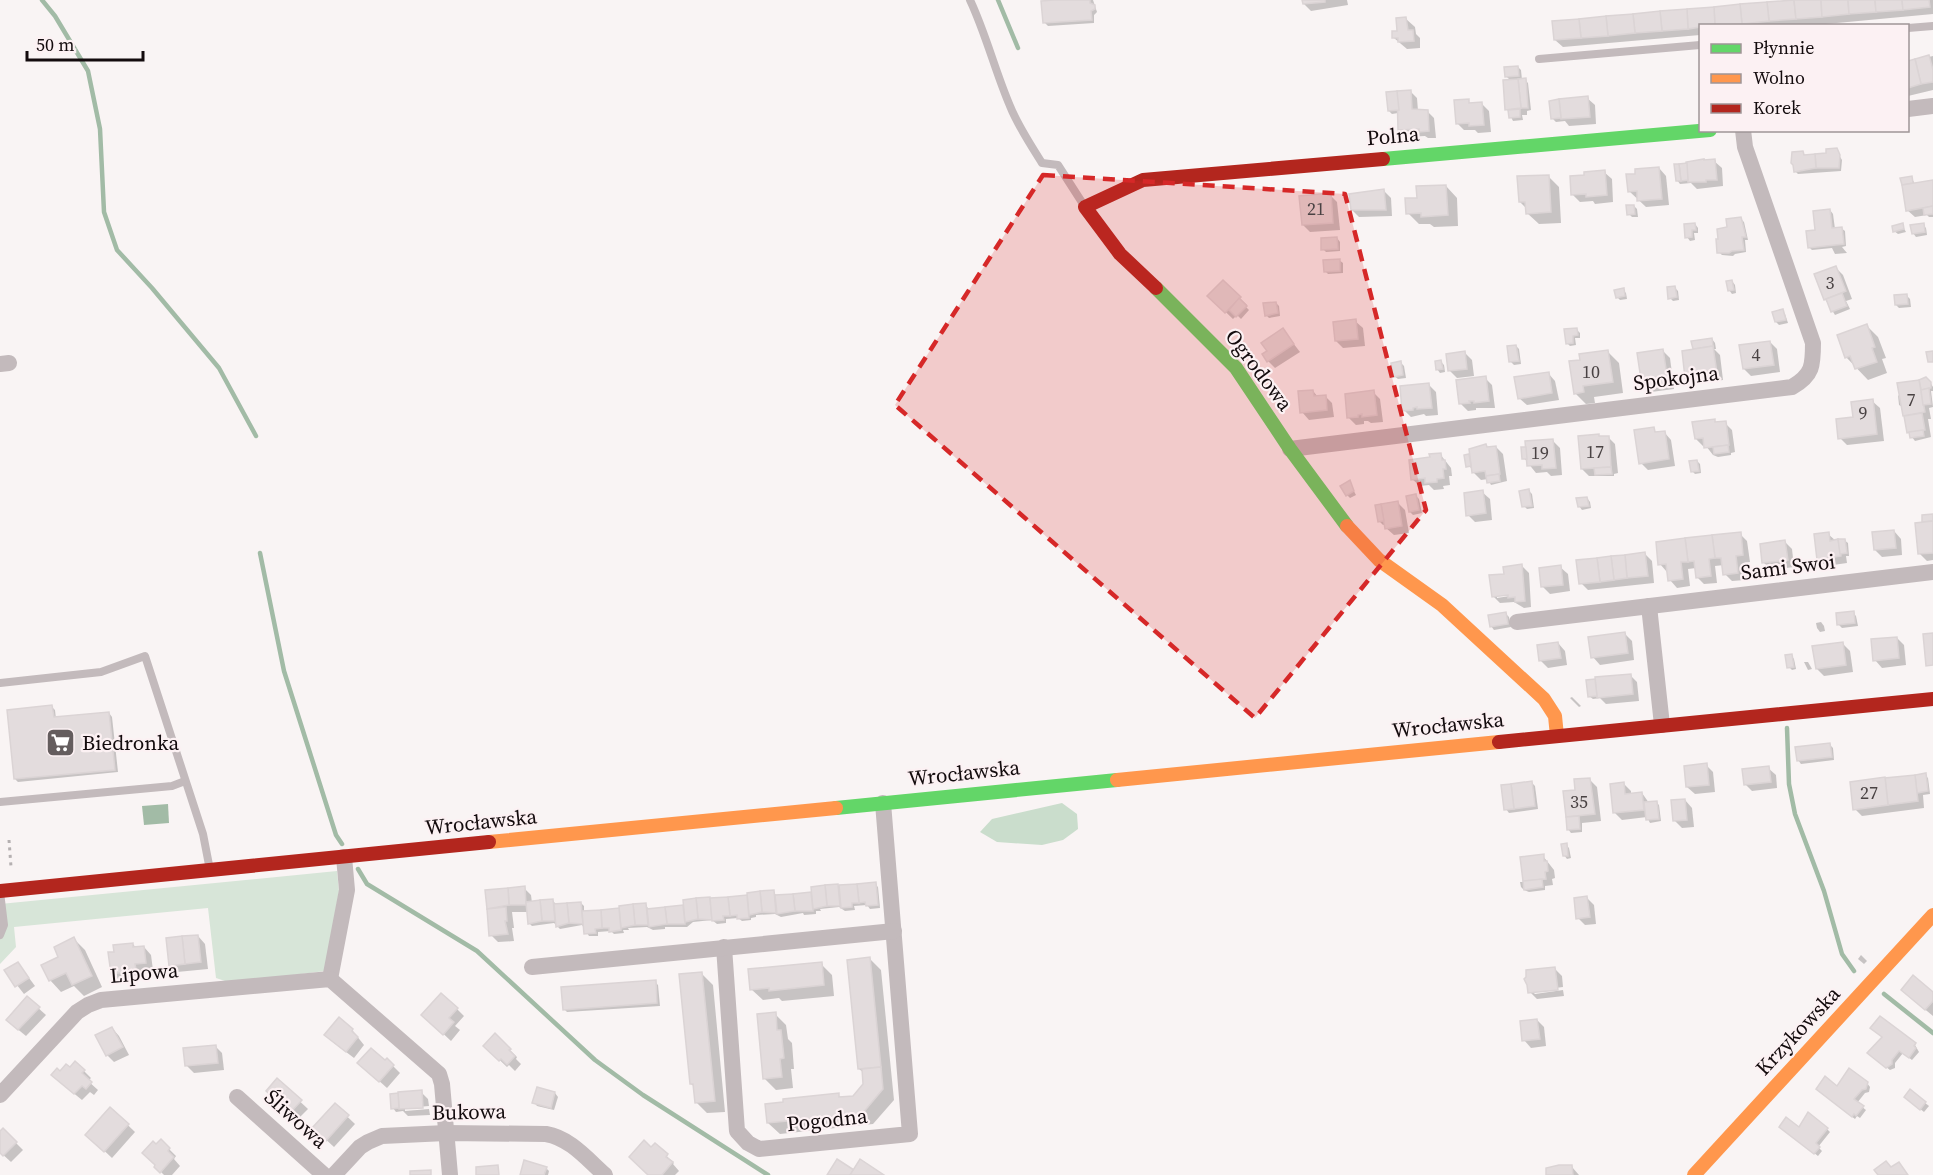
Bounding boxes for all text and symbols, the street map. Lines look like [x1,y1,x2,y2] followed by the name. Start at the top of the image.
[27,24,142,62] scale bar
[1699,24,1909,132] legend
[36,32,74,57] text: 50 m
[1753,35,1814,60] text: Płynnie
[1753,65,1805,90] text: Wolno
[1753,95,1801,120] text: Korek
[1365,119,1421,152] street label: Polna
[1307,196,1325,221] house number: 21
[1826,270,1835,295] house number: 3
[1219,323,1300,417] street label: Ogrodowa
[1752,342,1761,367] house number: 4
[1632,358,1721,397] street label: Spokojna
[1582,359,1600,384] house number: 10
[1907,387,1916,412] house number: 7
[1859,400,1868,425] house number: 9
[1586,439,1604,464] house number: 17
[1531,440,1549,465] house number: 19
[1739,546,1837,587] street label: Sami Swoi
[1390,704,1506,745] street label: Wrocławska
[45,727,77,759] supermarket icon: Biedronka
[82,728,179,757] place label: Biedronka
[906,752,1022,793] street label: Wrocławska
[1860,780,1878,805] house number: 27
[1570,789,1588,814] house number: 35
[423,801,539,842] street label: Wrocławska
[108,955,180,990] street label: Lipowa
[1749,979,1847,1082] street label: Krzykowska
[258,1082,335,1155] street label: Śliwowa
[432,1096,507,1127] street label: Bukowa
[785,1101,869,1138] street label: Pogodna

